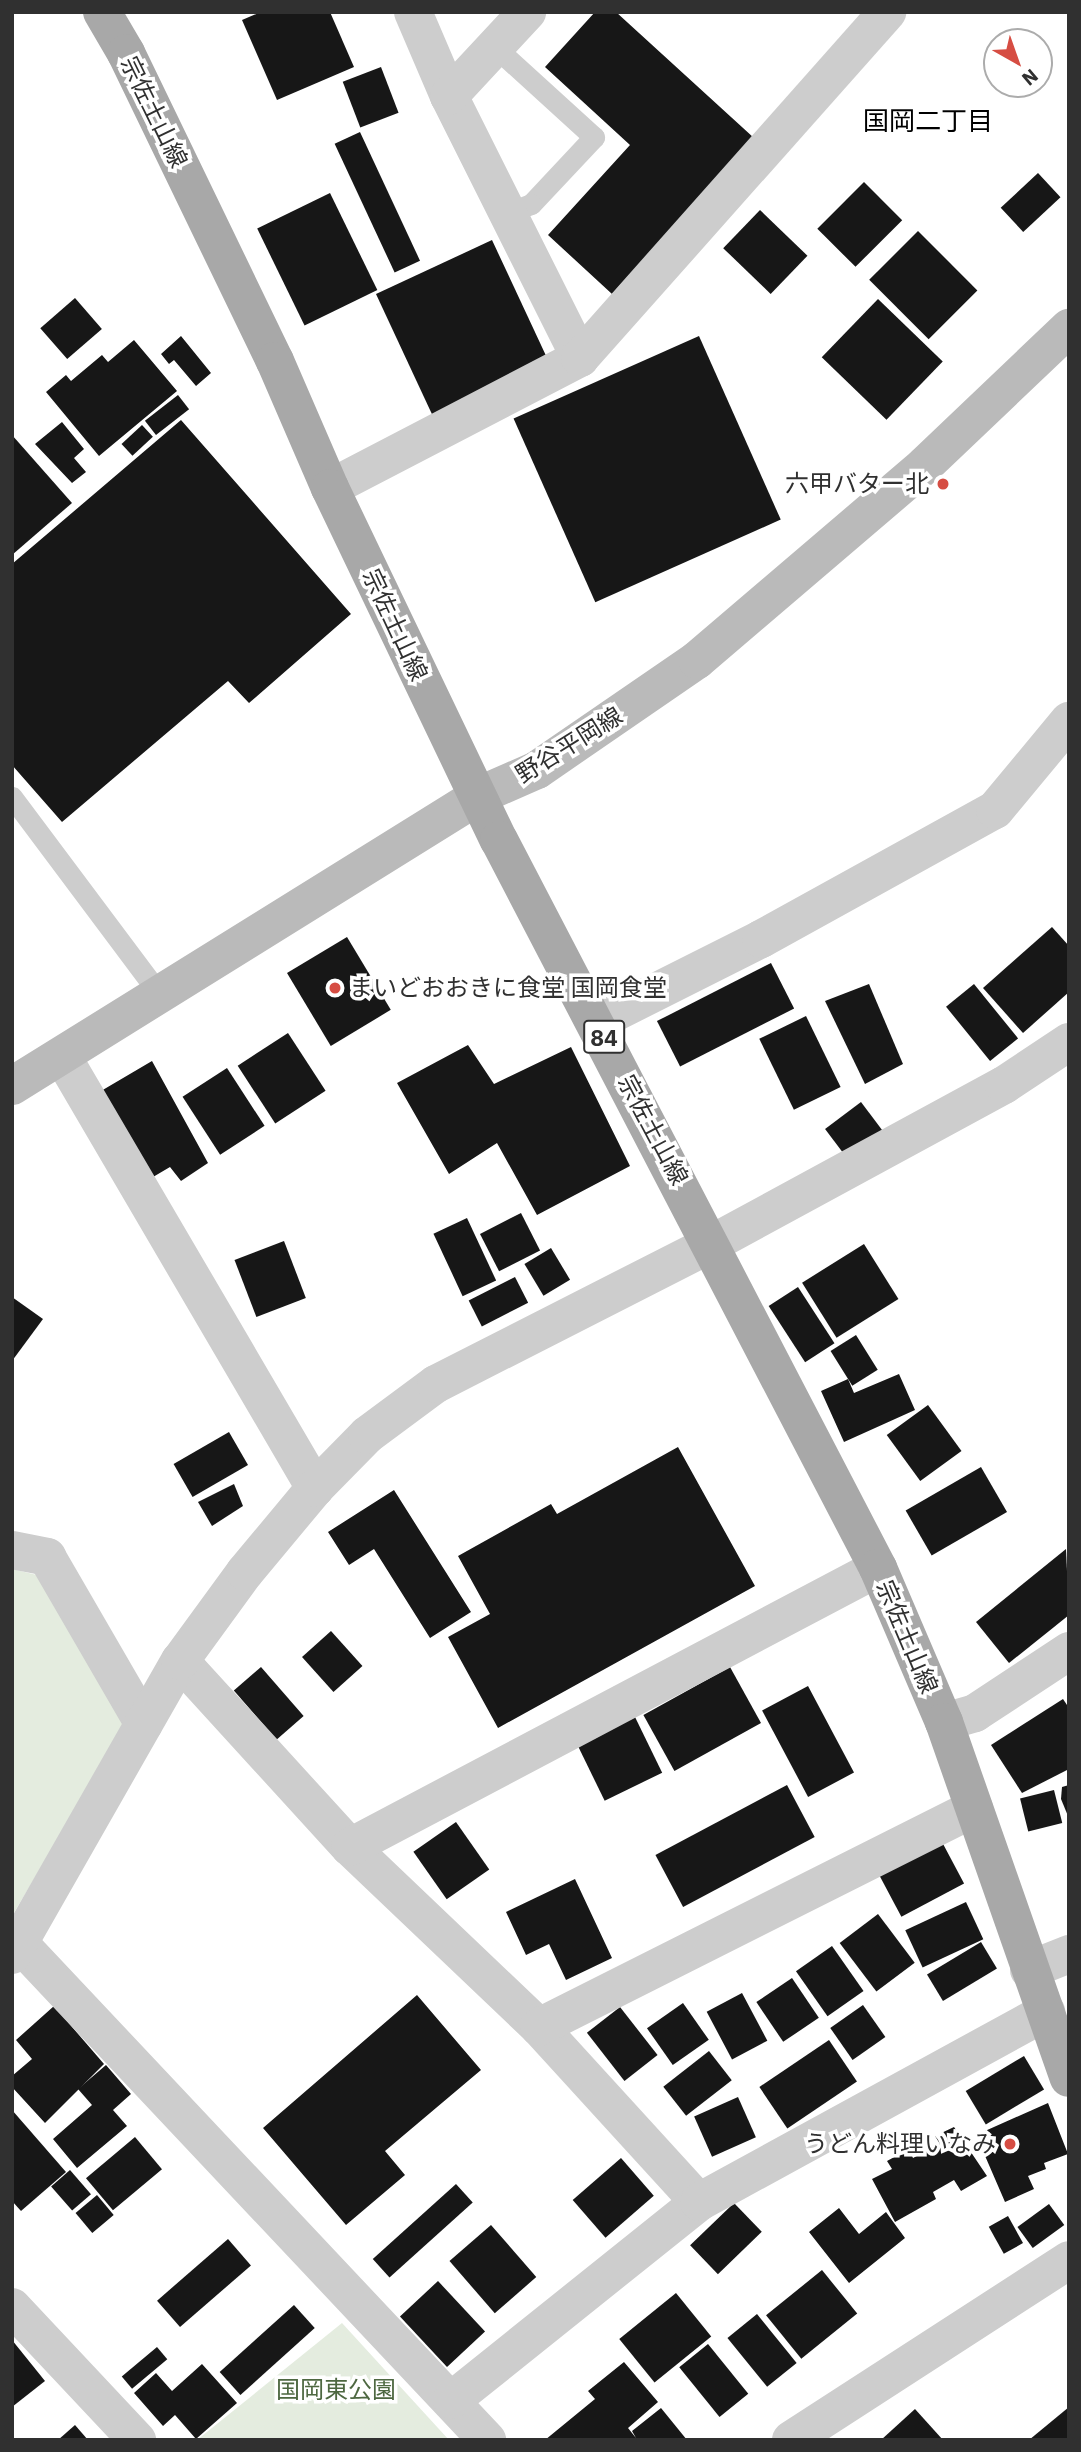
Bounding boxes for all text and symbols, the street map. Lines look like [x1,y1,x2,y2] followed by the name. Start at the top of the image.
[983,28,1053,98] north arrow
[115,52,193,172] street label: 宗佐土山線
[1017,64,1043,91] text: N
[863,105,993,137] district label: 国岡二丁目
[785,470,929,498] place label: 六甲バター北
[935,476,951,492] marker: 六甲バター北
[357,565,433,685] street label: 宗佐土山線
[510,701,628,789] street label: 野谷平岡線
[349,974,667,1002] place label: まいどおおきに食堂 国岡食堂
[327,980,343,996] marker: まいどおおきに食堂 国岡食堂
[583,1018,625,1056] road number: 84
[612,1070,694,1190] street label: 宗佐土山線
[870,1576,944,1698] street label: 宗佐土山線
[804,2130,996,2158] place label: うどん料理いなみ
[1002,2136,1018,2152] marker: うどん料理いなみ
[276,2376,396,2404] park label: 国岡東公園

